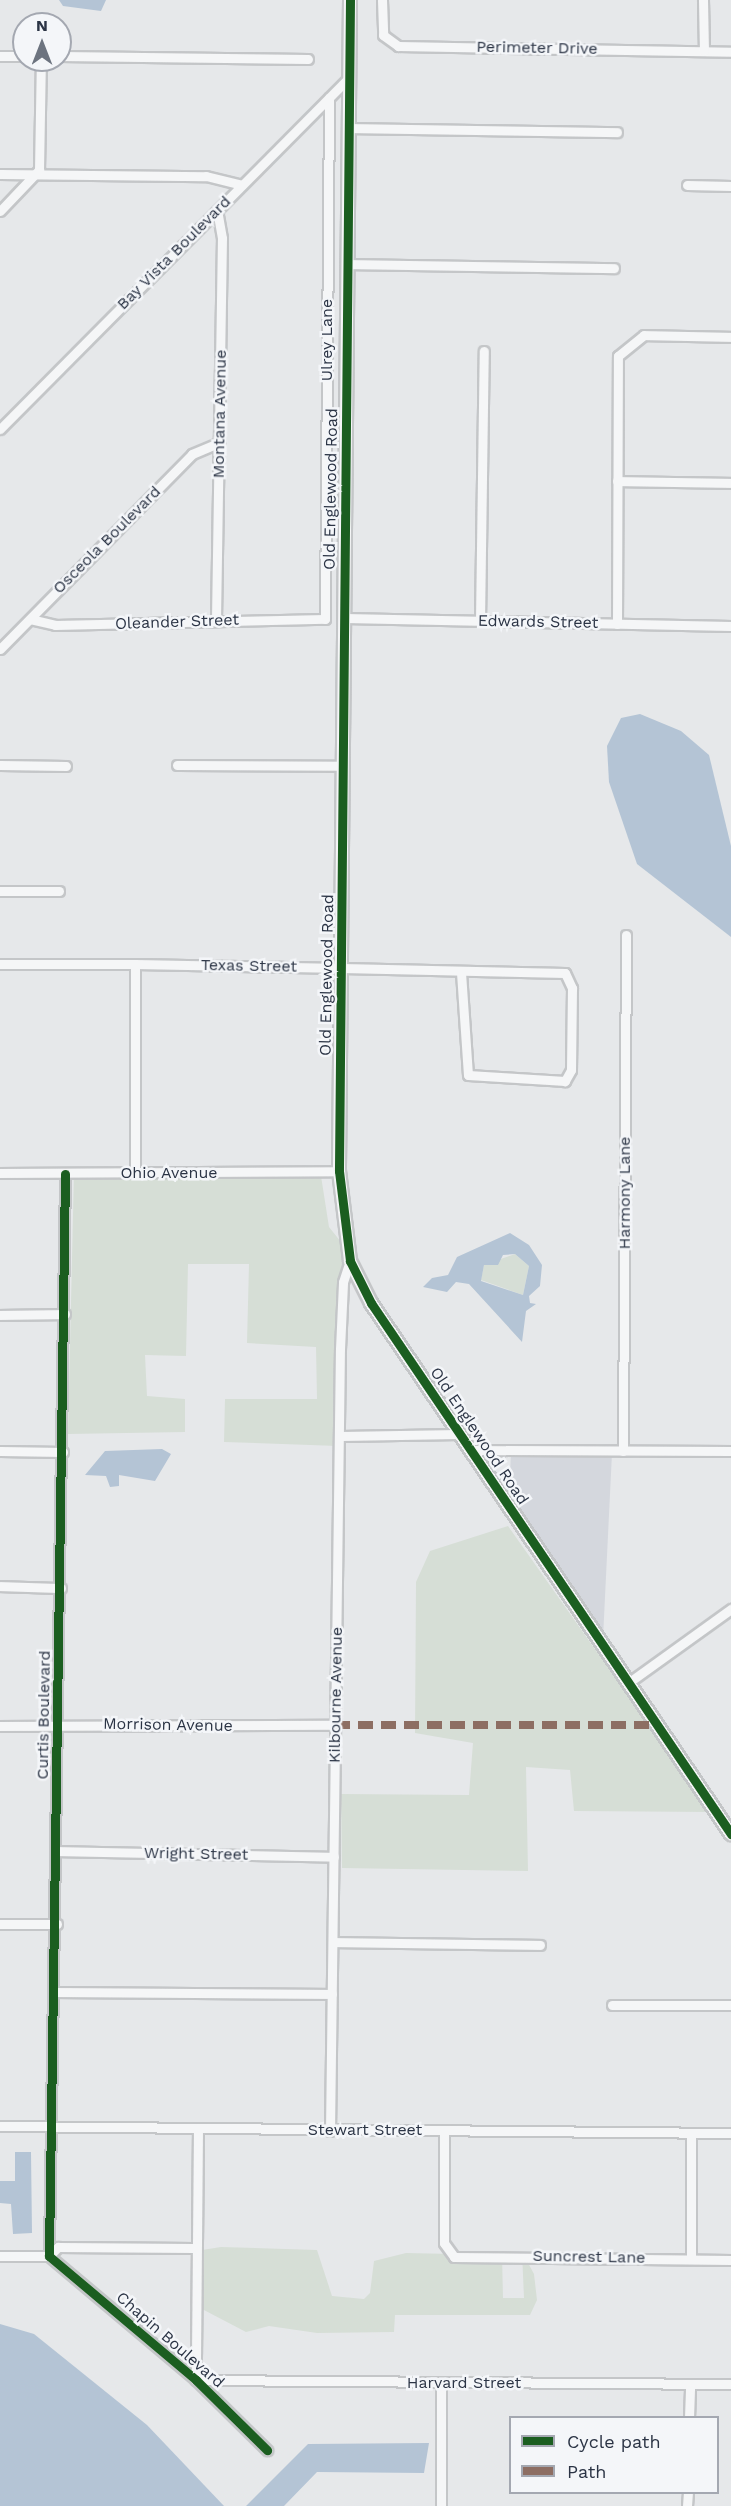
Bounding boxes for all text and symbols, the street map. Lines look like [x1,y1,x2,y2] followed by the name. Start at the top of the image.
[12,12,72,72] north arrow
[36,16,48,35] text: N
[476,37,598,59] street label: Perimeter Drive
[113,192,235,314] street label: Bay Vista Boulevard
[317,299,337,381] street label: Ulrey Lane
[209,349,231,479] street label: Montana Avenue
[320,408,342,570] street label: Old Englewood Road
[49,482,165,598] street label: Osceola Boulevard
[114,610,240,634] street label: Oleander Street
[478,611,598,633] street label: Edwards Street
[316,894,338,1056] street label: Old Englewood Road
[201,956,297,976] street label: Texas Street
[615,1136,635,1250] street label: Harmony Lane
[120,1163,218,1183] street label: Ohio Avenue
[426,1364,532,1508] street label: Old Englewood Road
[325,1626,347,1764] street label: Kilbourne Avenue
[33,1650,55,1780] street label: Curtis Boulevard
[103,1714,233,1736] street label: Morrison Avenue
[144,1843,248,1865] street label: Wright Street
[308,2120,422,2140] street label: Stewart Street
[532,2246,646,2268] street label: Suncrest Lane
[112,2288,228,2392] street label: Chapin Boulevard
[407,2373,521,2393] street label: Harvard Street
[509,2416,719,2494] legend
[567,2431,661,2452] text: Cycle path
[567,2461,607,2482] text: Path

